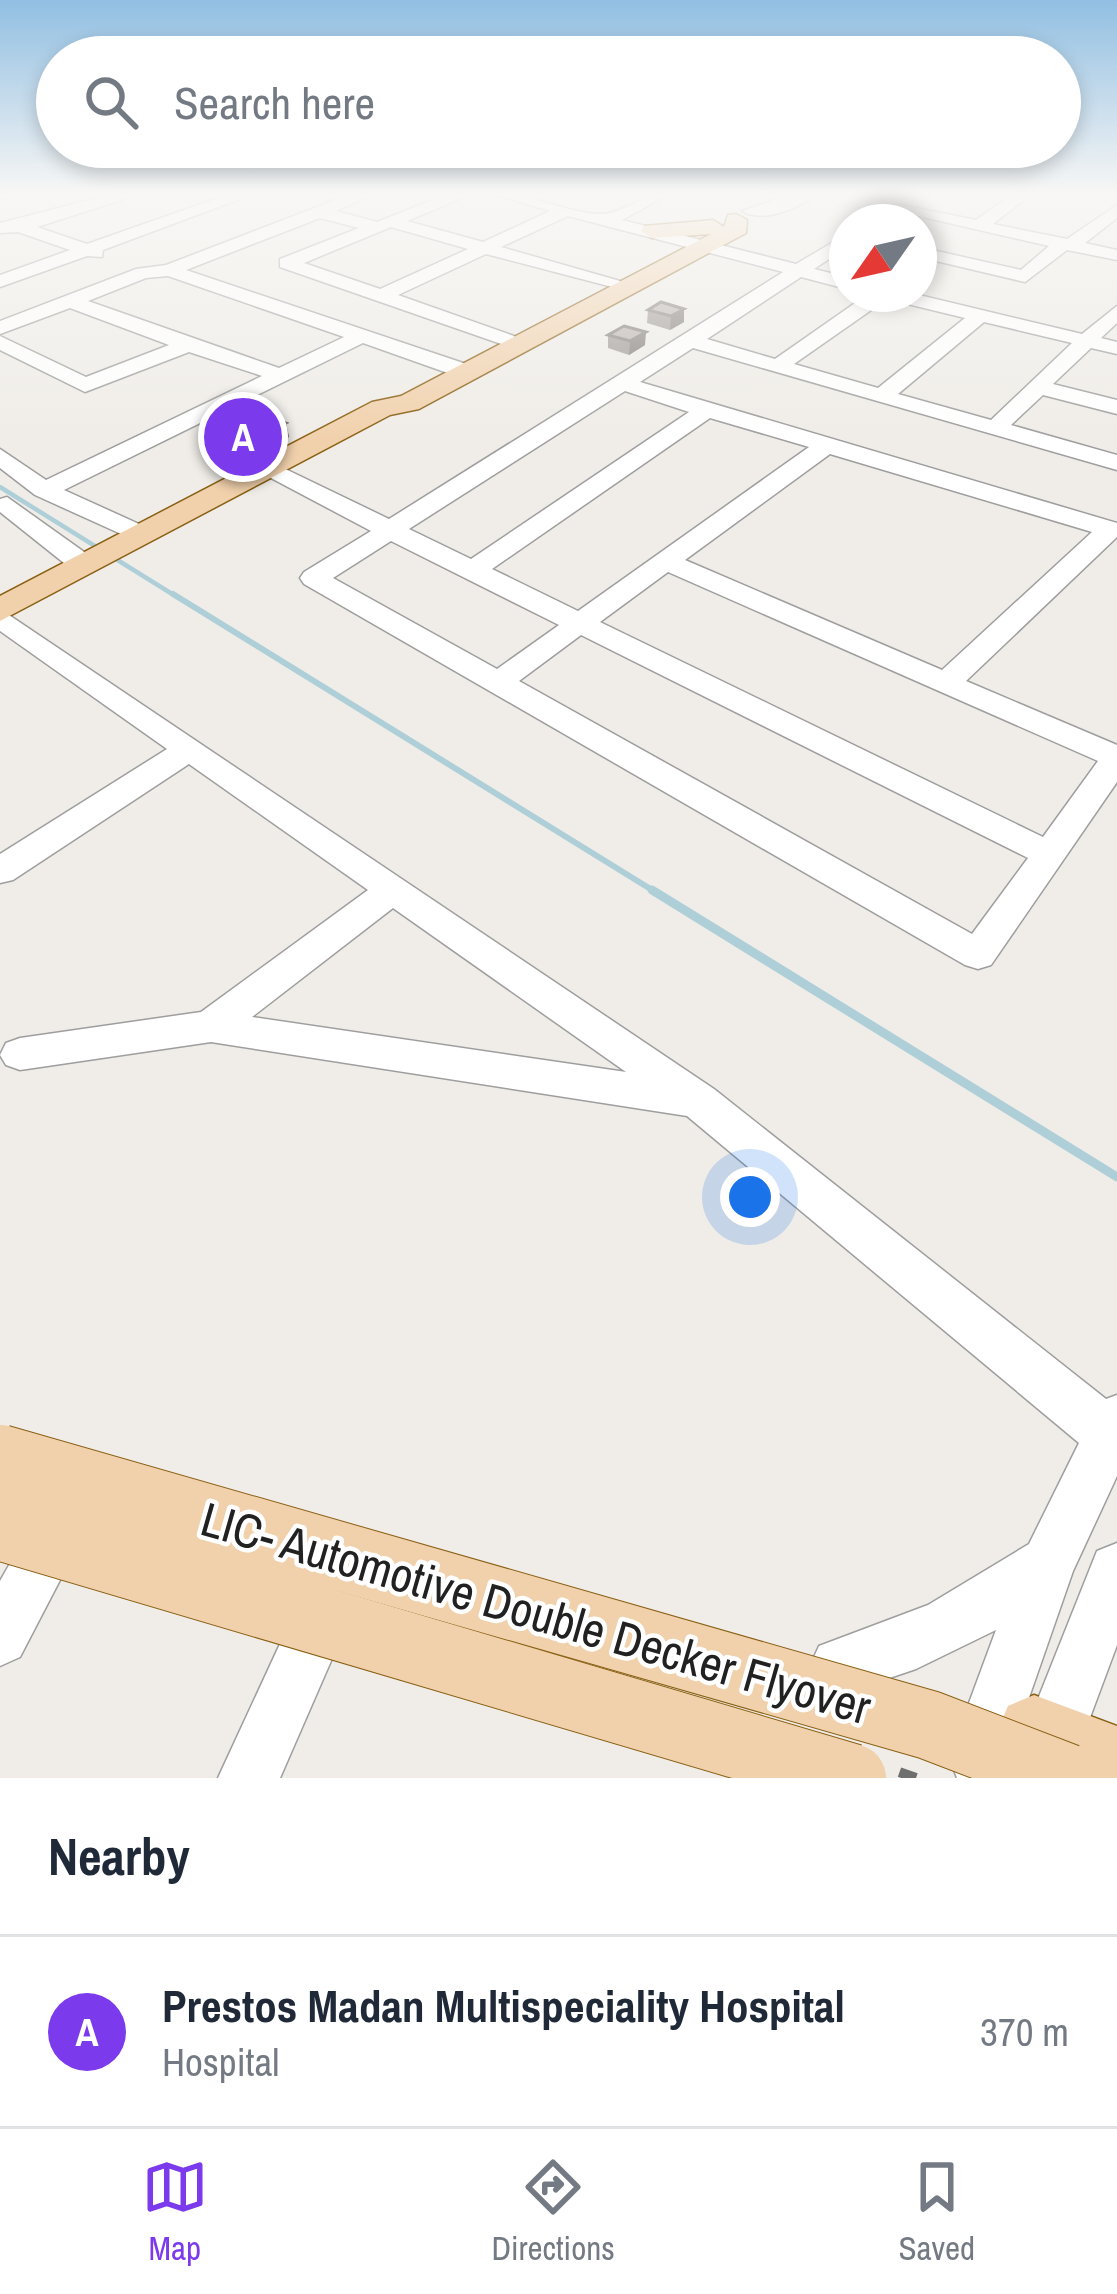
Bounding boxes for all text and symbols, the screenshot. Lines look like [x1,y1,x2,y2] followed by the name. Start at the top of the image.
[36,36,1081,168] search box
[78,69,144,135] icon: search
[174,72,375,133] text: Search here
[829,204,937,312] north arrow
[204,392,282,482] pin: A
[720,1167,780,1227] your location
[194,1486,878,1739] street label: LIC- Automotive Double Decker Flyover
[48,1822,190,1891] text: Nearby
[162,1975,845,2036] text: Prestos Madan Multispeciality Hospital
[75,2006,99,2058] text: A
[980,2006,1069,2058] text: 370 m
[162,2036,279,2088] text: Hospital
[142,2154,208,2270] tab: Map
[491,2154,615,2270] tab: Directions
[898,2154,975,2270] tab: Saved

